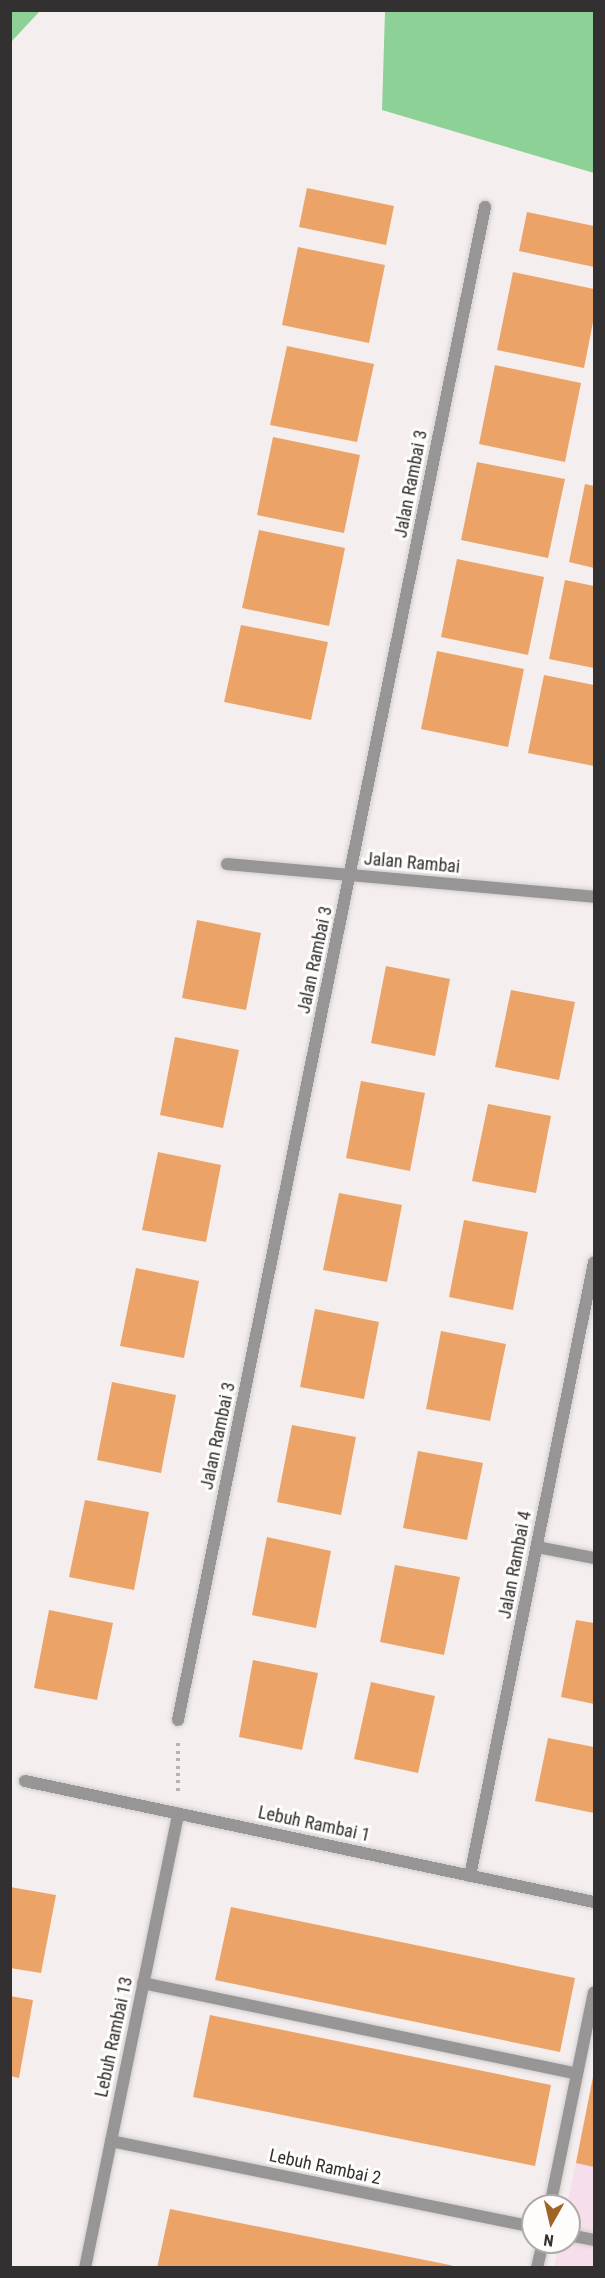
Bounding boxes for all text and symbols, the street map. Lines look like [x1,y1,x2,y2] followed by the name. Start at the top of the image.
[390,428,432,540] street label: Jalan Rambai 3
[363,848,461,878] street label: Jalan Rambai
[293,904,337,1016] street label: Jalan Rambai 3
[196,1380,240,1492] street label: Jalan Rambai 3
[494,1509,536,1621] street label: Jalan Rambai 4
[256,1802,372,1846] street label: Lebuh Rambai 1
[91,1975,137,2099] street label: Lebuh Rambai 13
[267,2145,383,2189] street label: Lebuh Rambai 2
[521,2194,581,2254] north arrow
[543,2230,555,2250] text: N

